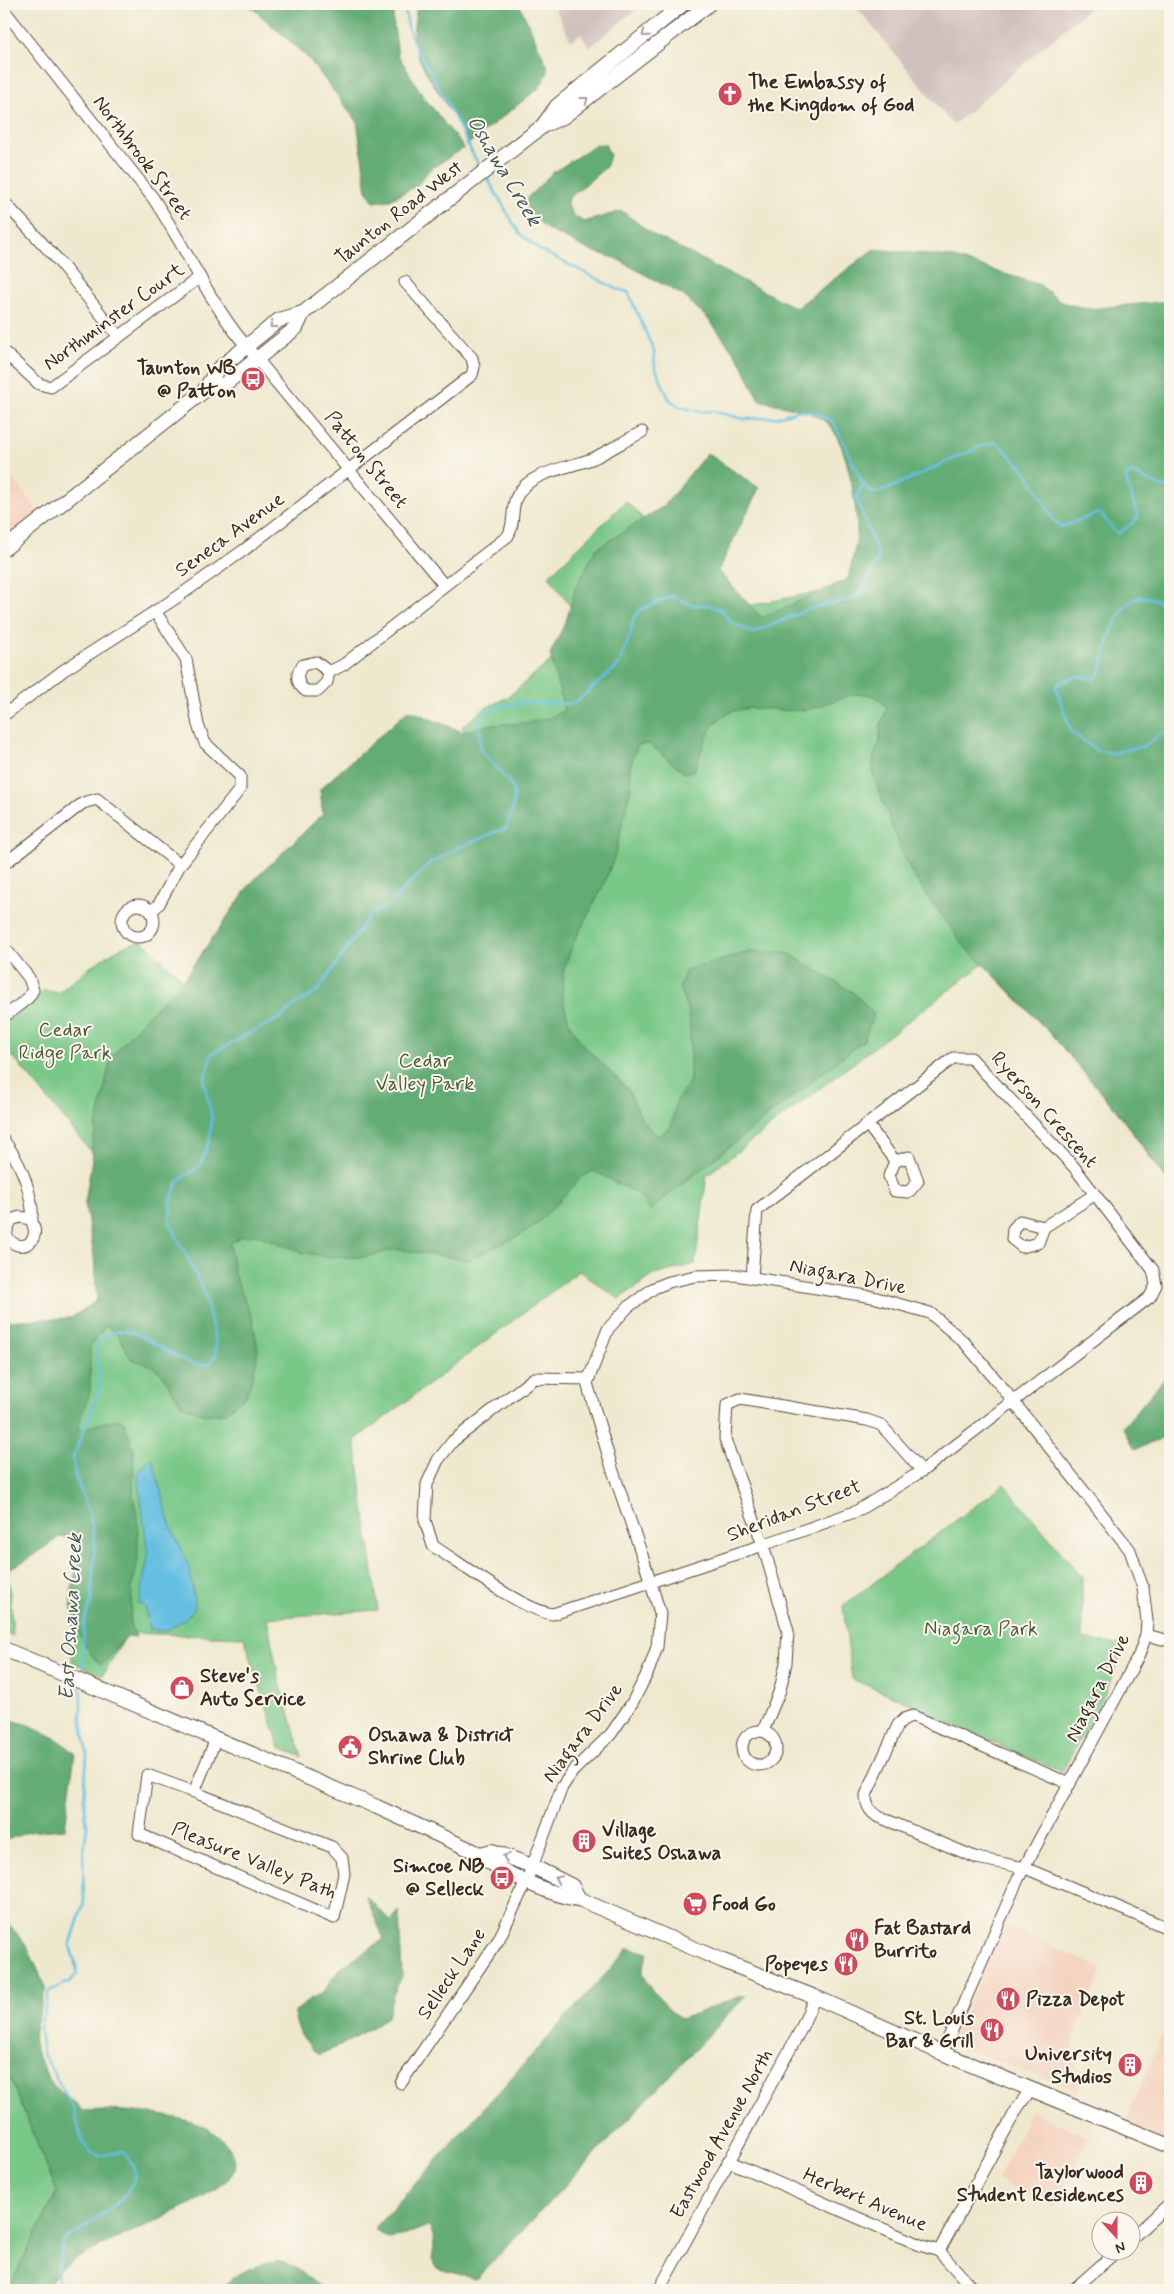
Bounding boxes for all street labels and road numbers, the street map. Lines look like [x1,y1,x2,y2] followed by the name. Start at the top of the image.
[86,90,198,226] street label: Northbrook Street
[329,154,469,271] street label: Taunton Road West
[38,257,190,377] street label: Northminster Court
[318,405,414,515] street label: Patton Street
[170,486,290,584] street label: Seneca Avenue
[984,1046,1104,1174] street label: Ryerson Crescent
[787,1252,909,1304] street label: Niagara Drive
[723,1473,865,1549] street label: Sheridan Street
[1059,1629,1139,1748] street label: Niagara Drive
[537,1678,631,1790] street label: Niagara Drive
[167,1816,341,1906] street label: Pleasure Valley Path
[411,1923,493,2025] street label: Selleck Lane
[664,2044,780,2224] street label: Eastwood Avenue North
[799,2162,932,2238] street label: Herbert Avenue

